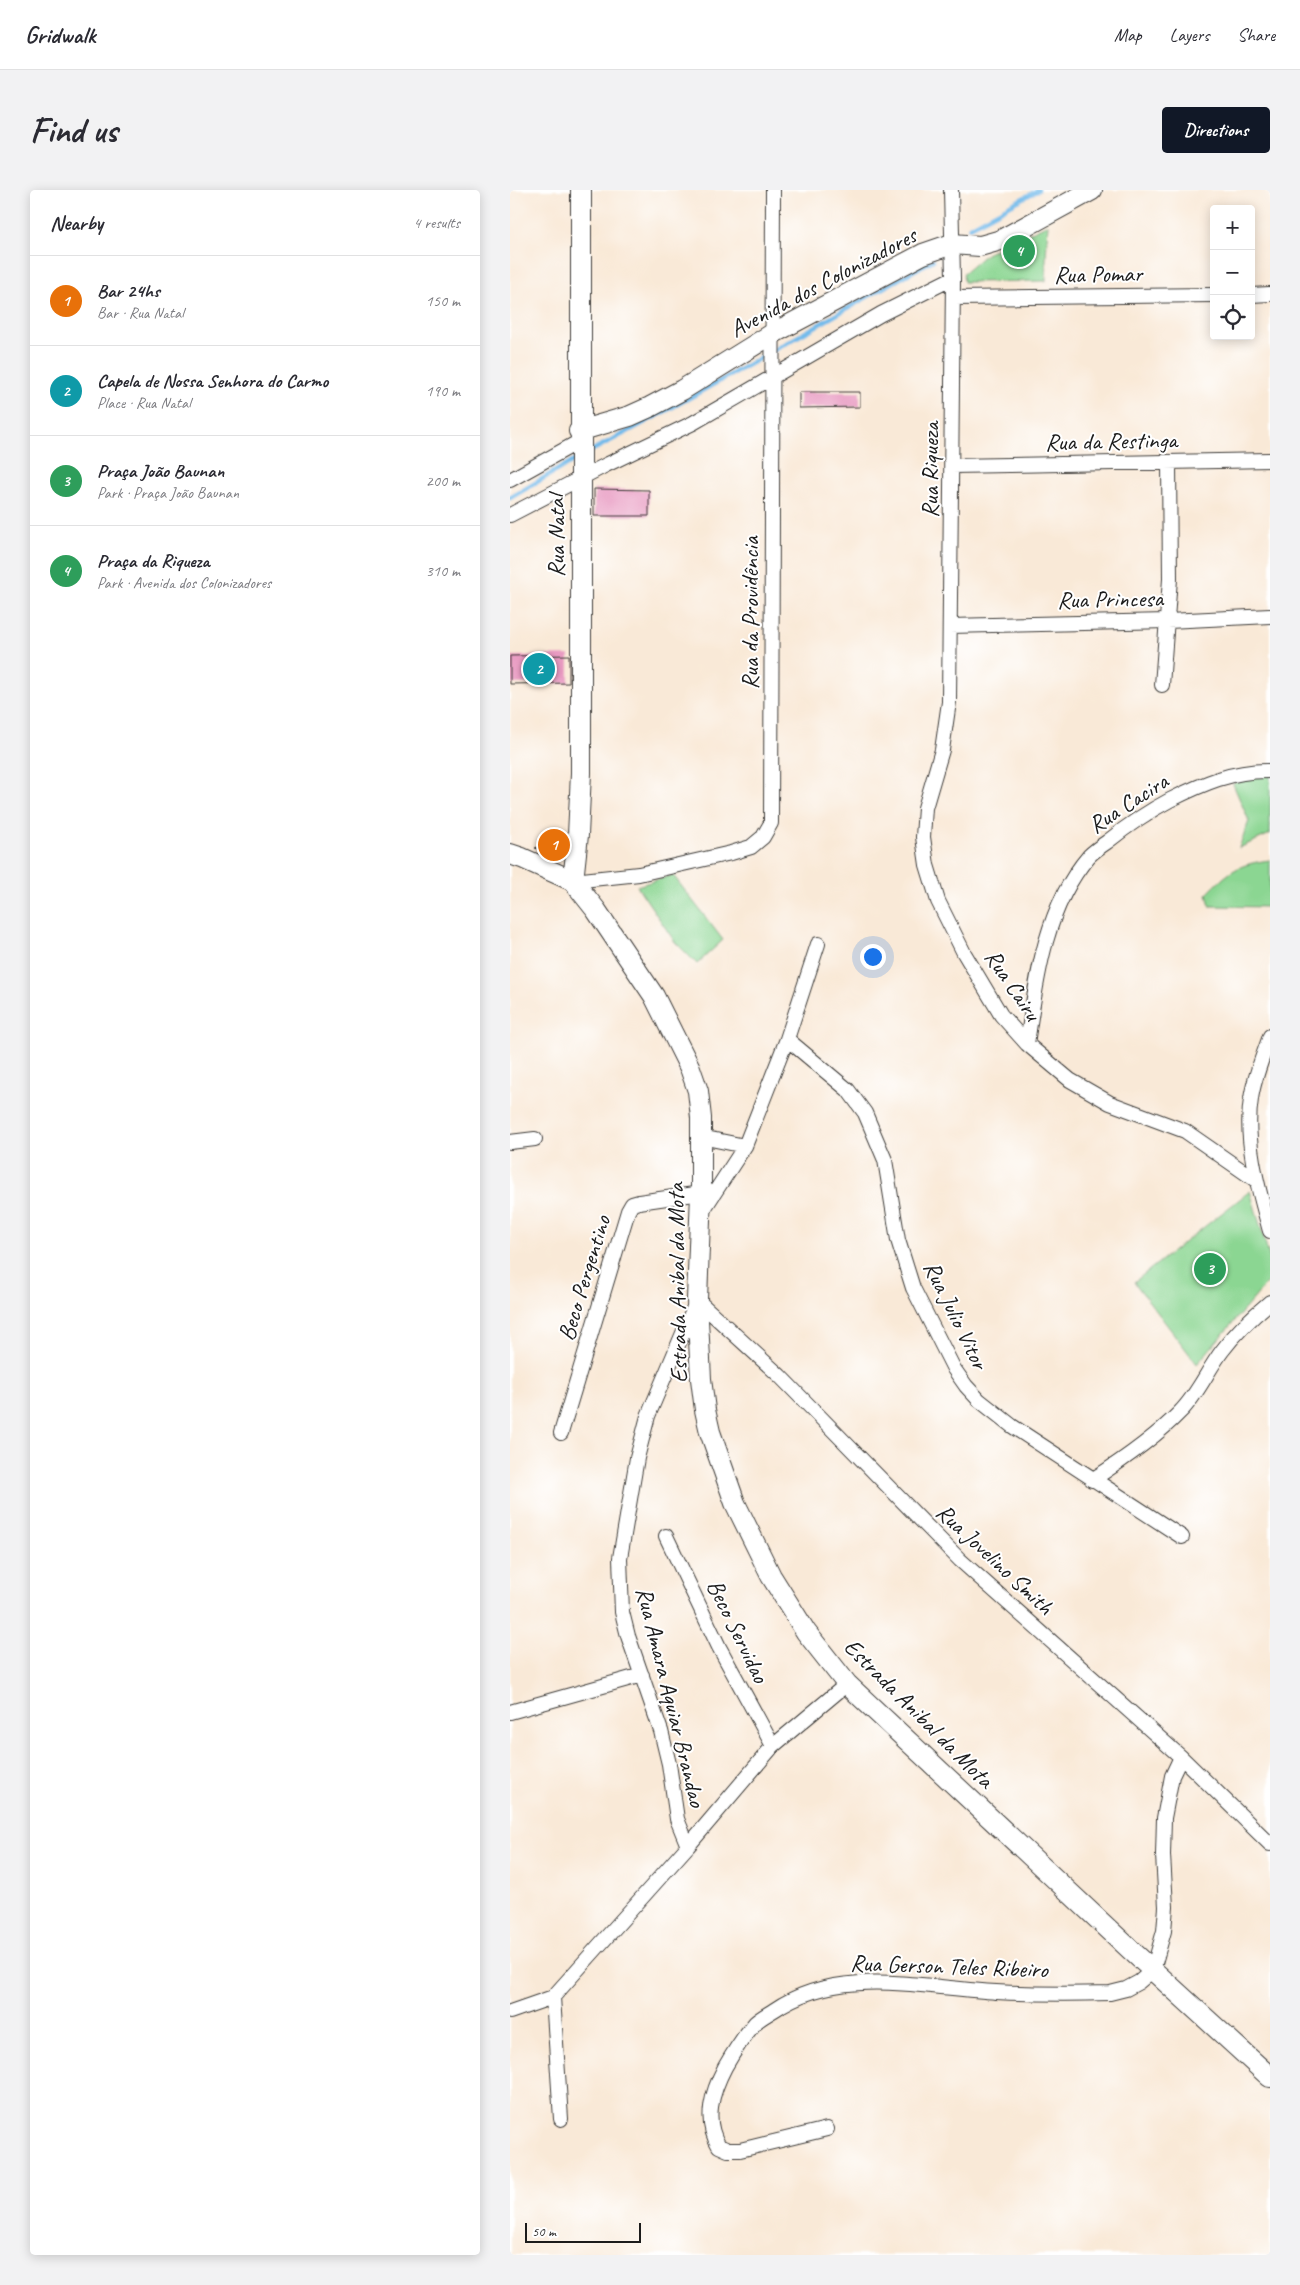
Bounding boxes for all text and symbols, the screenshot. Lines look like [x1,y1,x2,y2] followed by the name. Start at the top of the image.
[25,20,95,50] text: Gridwalk
[1114,24,1142,46] text: Map
[1170,24,1209,46] text: Layers
[1237,24,1275,46] text: Share
[1162,107,1270,153] button: Directions
[30,108,117,153] text: Find us
[1210,205,1255,340] map controls
[1210,205,1255,250] button: +
[50,210,103,236] text: Nearby
[413,213,460,233] text: 4 results
[724,219,923,344] street label: Avenida dos Colonizadores
[1003,232,1035,270] pin: 4
[1210,250,1255,295] button: −
[1054,258,1145,290] street label: Rua Pomar
[97,279,160,303] text: Bar 24hs
[62,291,70,311] text: 1
[426,291,460,311] text: 150 m
[1210,295,1255,340] button: locate
[97,303,184,323] text: Bar · Rua Natal
[97,369,328,393] text: Capela de Nossa Senhora do Carmo
[62,381,70,401] text: 2
[426,381,460,401] text: 190 m
[97,393,191,413] text: Place · Rua Natal
[915,420,945,518] street label: Rua Riqueza
[1045,425,1179,457] street label: Rua da Restinga
[97,459,224,483] text: Praça João Baunan
[62,471,70,491] text: 3
[426,471,460,491] text: 200 m
[97,483,239,503] text: Park · Praça João Baunan
[541,491,571,577] street label: Rua Natal
[735,535,765,689] street label: Rua da Providência
[97,549,210,573] text: Praça da Riqueza
[62,561,70,581] text: 4
[426,561,460,581] text: 310 m
[97,573,271,593] text: Park · Avenida dos Colonizadores
[1057,583,1165,615] street label: Rua Princesa
[523,650,555,688] pin: 2
[1082,765,1175,840] street label: Rua Cacira
[538,826,570,864] pin: 1
[978,943,1049,1028] street label: Rua Cairu
[860,944,886,970] your location
[660,1181,694,1383] street label: Estrada Anibal da Mota
[551,1210,618,1344] street label: Beco Pergentino
[1194,1250,1226,1288] pin: 3
[917,1256,996,1376] street label: Rua Julio Vitor
[930,1497,1061,1622] street label: Rua Jovelino Smith
[700,1574,777,1689] street label: Beco Servidao
[629,1584,713,1811] street label: Rua Amara Aquiar Brandao
[838,1632,1001,1795] street label: Estrada Anibal da Mota
[850,1948,1050,1984] street label: Rua Gerson Teles Ribeiro
[525,2220,641,2243] scale bar
[532,2223,556,2240] text: 50 m

